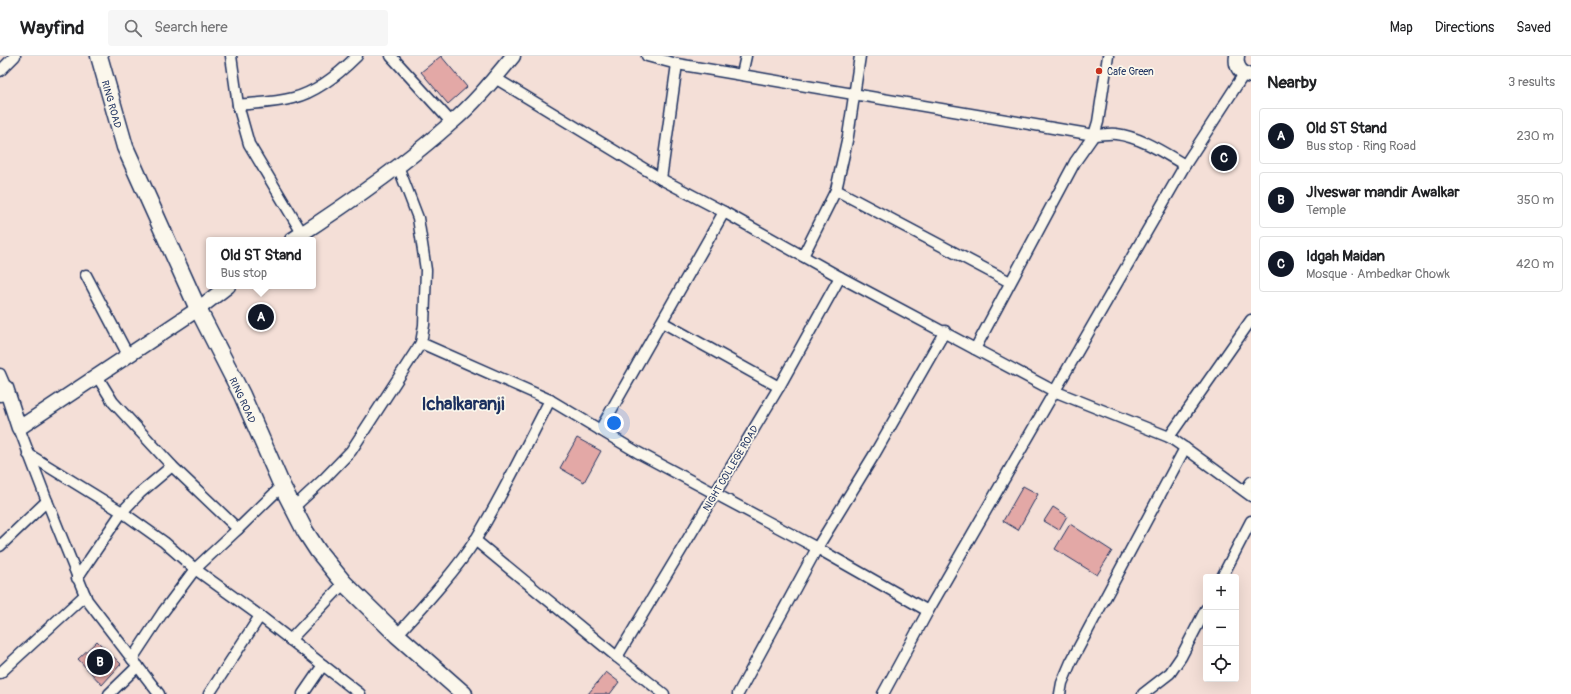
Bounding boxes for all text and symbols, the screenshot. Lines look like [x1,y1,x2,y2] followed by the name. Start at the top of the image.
[108,10,388,46] search box
[20,16,84,40] text: Wayfind
[122,17,144,39] icon: search
[154,18,228,37] text: Search here
[1390,19,1413,36] text: Map
[1435,19,1494,36] text: Directions
[1516,19,1551,36] text: Saved
[1094,66,1104,76] marker: Cafe Green
[1107,66,1154,78] place label: Cafe Green
[1267,72,1316,93] text: Nearby
[1508,74,1555,90] text: 3 results
[99,79,124,130] street label: RING ROAD
[1306,119,1387,138] text: Old ST Stand
[1277,128,1285,144] text: A
[1517,128,1554,144] text: 230 m
[1306,138,1416,154] text: Bus stop · Ring Road
[1211,143,1237,173] pin: C
[1306,183,1459,202] text: JIveswar mandir Awalkar
[1277,192,1285,208] text: B
[1516,192,1554,208] text: 350 m
[1306,202,1346,218] text: Temple
[206,237,316,289] popup
[220,246,302,265] text: Old ST Stand
[1306,247,1385,266] text: Idgah Maidan
[1277,256,1285,272] text: C
[1516,256,1554,272] text: 420 m
[220,265,267,281] text: Bus stop
[1306,266,1450,282] text: Mosque · Ambedkar Chowk
[248,302,274,332] pin: A
[226,376,258,425] street label: RING ROAD
[422,393,504,416] district label: Ichalkaranji
[604,413,624,433] your location
[701,424,761,513] street label: NIGHT COLLEGE ROAD
[1203,574,1239,682] map controls
[1203,574,1239,610] button: +
[1203,610,1239,646] button: −
[1203,646,1239,682] button: locate
[87,647,113,677] pin: B

